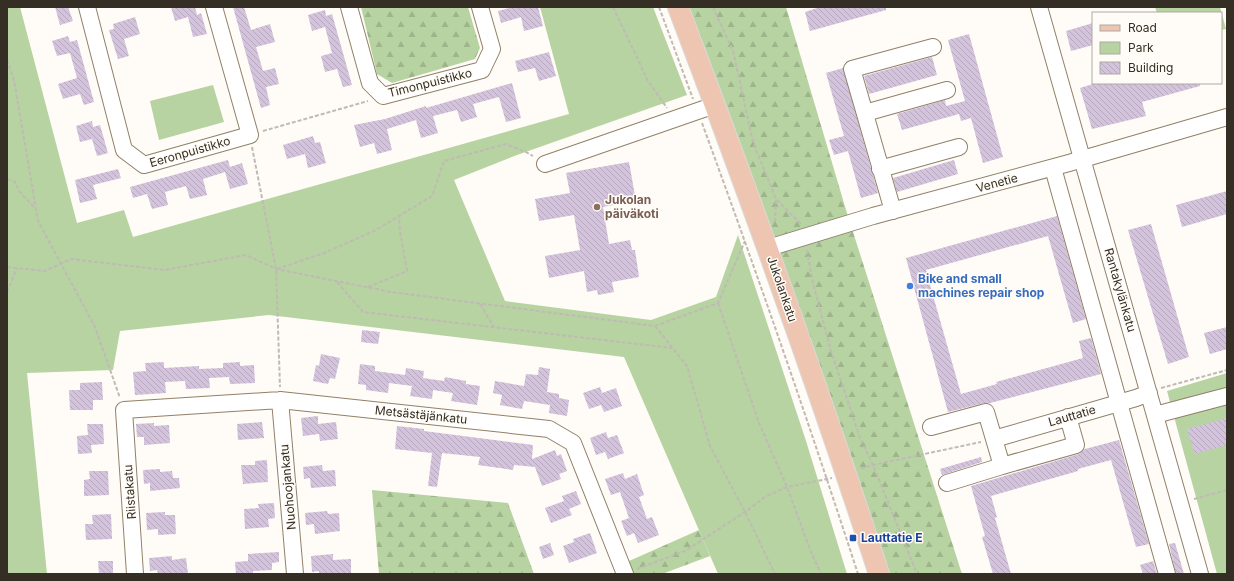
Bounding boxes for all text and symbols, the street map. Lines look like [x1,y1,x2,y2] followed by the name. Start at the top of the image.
[1092,12,1222,84] legend
[1128,20,1157,35] text: Road
[1128,40,1154,55] text: Park
[1128,60,1173,75] text: Building
[386,65,473,100] street label: Timonpuistikko
[148,133,232,170] street label: Eeronpuistikko
[974,170,1019,195] street label: Venetie
[605,192,659,221] place label: Jukolan päiväkoti
[592,202,602,212] marker: Jukolan päiväkoti
[1101,246,1140,334] street label: Rantakylänkatu
[764,254,801,324] street label: Jukolankatu
[918,271,1045,300] place label: Bike and small machines repair shop
[905,281,915,291] marker: Bike and small machines repair shop
[374,402,468,427] street label: Metsästäjänkatu
[1046,402,1097,429] street label: Lauttatie
[276,444,299,530] street label: Nuohoojankatu
[120,464,139,520] street label: Riistakatu
[861,530,923,545] place label: Lauttatie E
[848,533,858,543] marker: Lauttatie E

